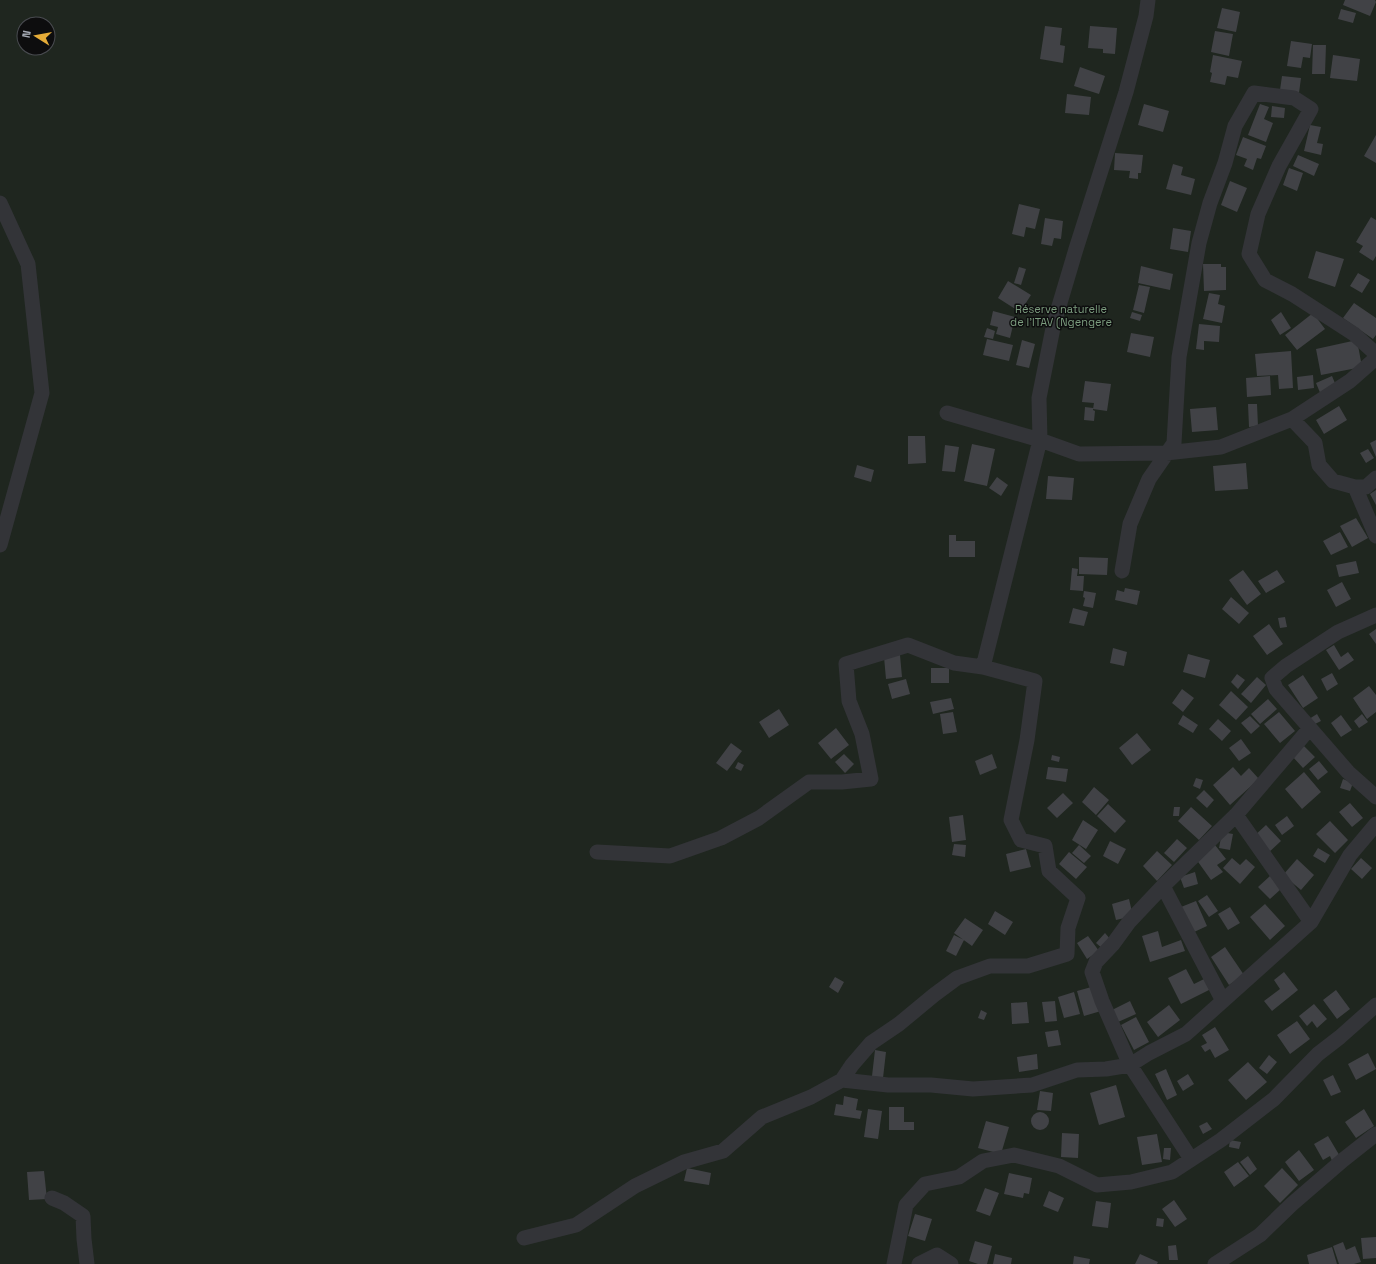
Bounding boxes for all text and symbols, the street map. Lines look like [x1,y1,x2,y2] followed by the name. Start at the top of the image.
[16,16,56,56] north arrow
[19,29,34,39] text: N
[1010,302,1112,329] park label: Réserve naturelle de l'ITAV (Ngengere

